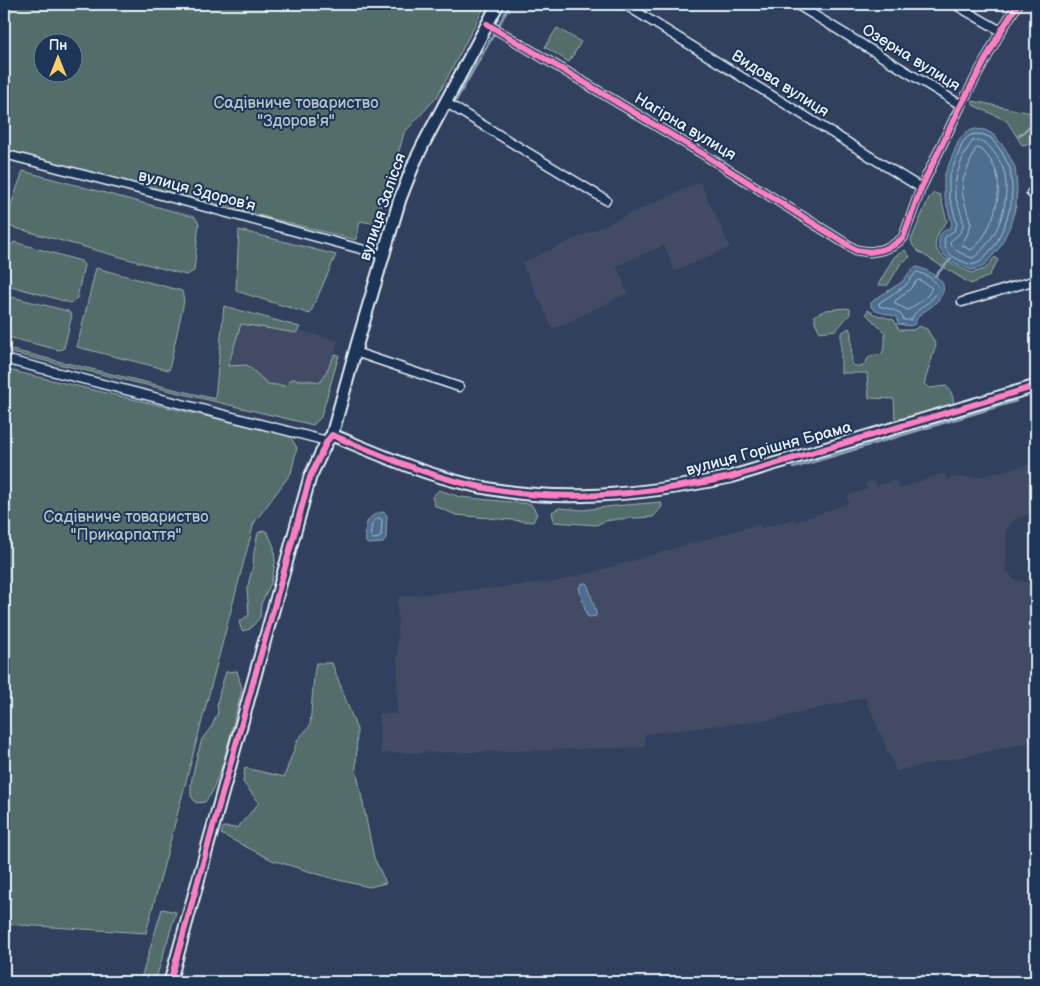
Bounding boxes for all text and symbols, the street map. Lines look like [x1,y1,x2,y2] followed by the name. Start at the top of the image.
[858,20,964,96] street label: Озерна вулиця
[32,32,82,82] north arrow
[49,37,67,54] text: Пн
[728,46,832,122] street label: Видова вулиця
[631,89,739,165] street label: Нагірна вулиця
[213,94,379,131] park label: Садівниче товариство "Здоров'я"
[356,150,410,263] street label: вулиця Залісся
[136,166,258,216] street label: вулиця Здоровʼя
[684,418,854,480] street label: вулиця Горішня Брама
[43,508,209,545] park label: Садівниче товариство "Прикарпаття"

